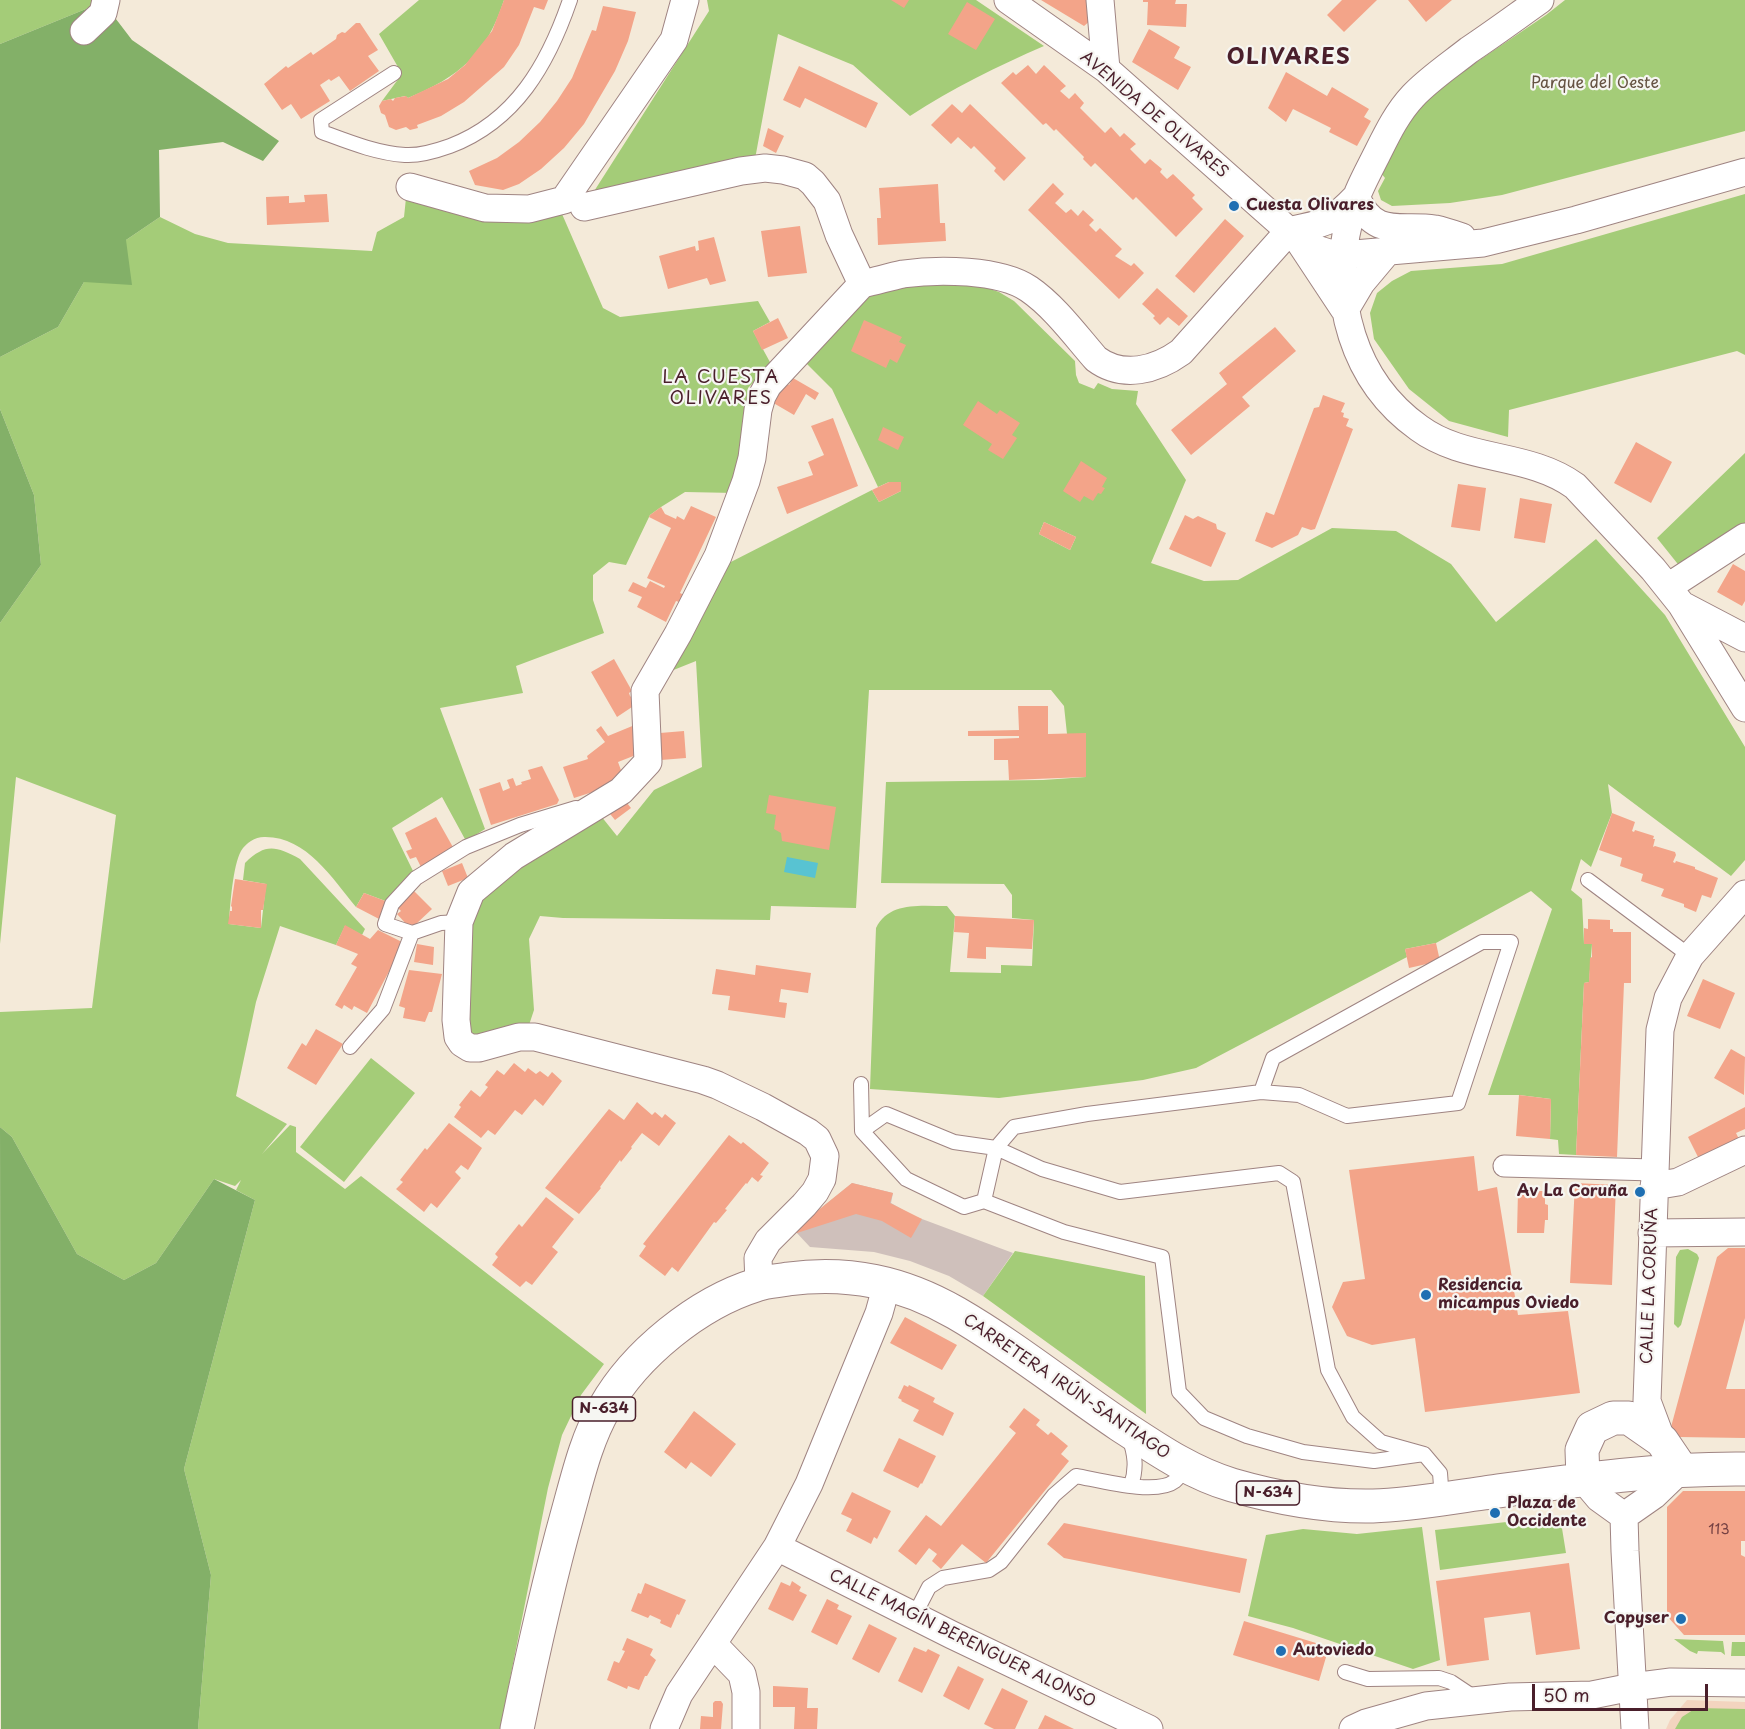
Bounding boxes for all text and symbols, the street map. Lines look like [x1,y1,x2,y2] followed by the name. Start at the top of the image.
[1228,45,1350,71] district label: OLIVARES
[1076,48,1232,182] street label: AVENIDA DE OLIVARES
[1531,74,1659,94] park label: Parque del Oeste
[1246,196,1374,216] place label: Cuesta Olivares
[1227,199,1241,213] marker: Cuesta Olivares
[663,367,779,410] district label: LA CUESTA OLIVARES
[1517,1182,1628,1202] place label: Av La Coruña
[1633,1185,1647,1199] marker: Av La Coruña
[1638,1208,1662,1364] street label: CALLE LA CORUÑA
[1438,1276,1579,1314] place label: Residencia micampus Oviedo
[1419,1288,1433,1302] marker: Residencia micampus Oviedo
[959,1310,1173,1464] street label: CARRETERA IRÚN-SANTIAGO
[572,1397,636,1421] road number: N-634
[1236,1481,1300,1505] road number: N-634
[1507,1494,1587,1532] place label: Plaza de Occidente
[1488,1506,1502,1520] marker: Plaza de Occidente
[1708,1522,1730,1538] house number: 113
[826,1566,1098,1712] street label: CALLE MAGÍN BERENGUER ALONSO
[1604,1609,1669,1629] place label: Copyser
[1674,1612,1688,1626] marker: Copyser
[1293,1641,1374,1661] place label: Autoviedo
[1274,1644,1288,1658] marker: Autoviedo
[1535,1672,1710,1710] scale bar
[1543,1681,1590,1708] text: 50 m

